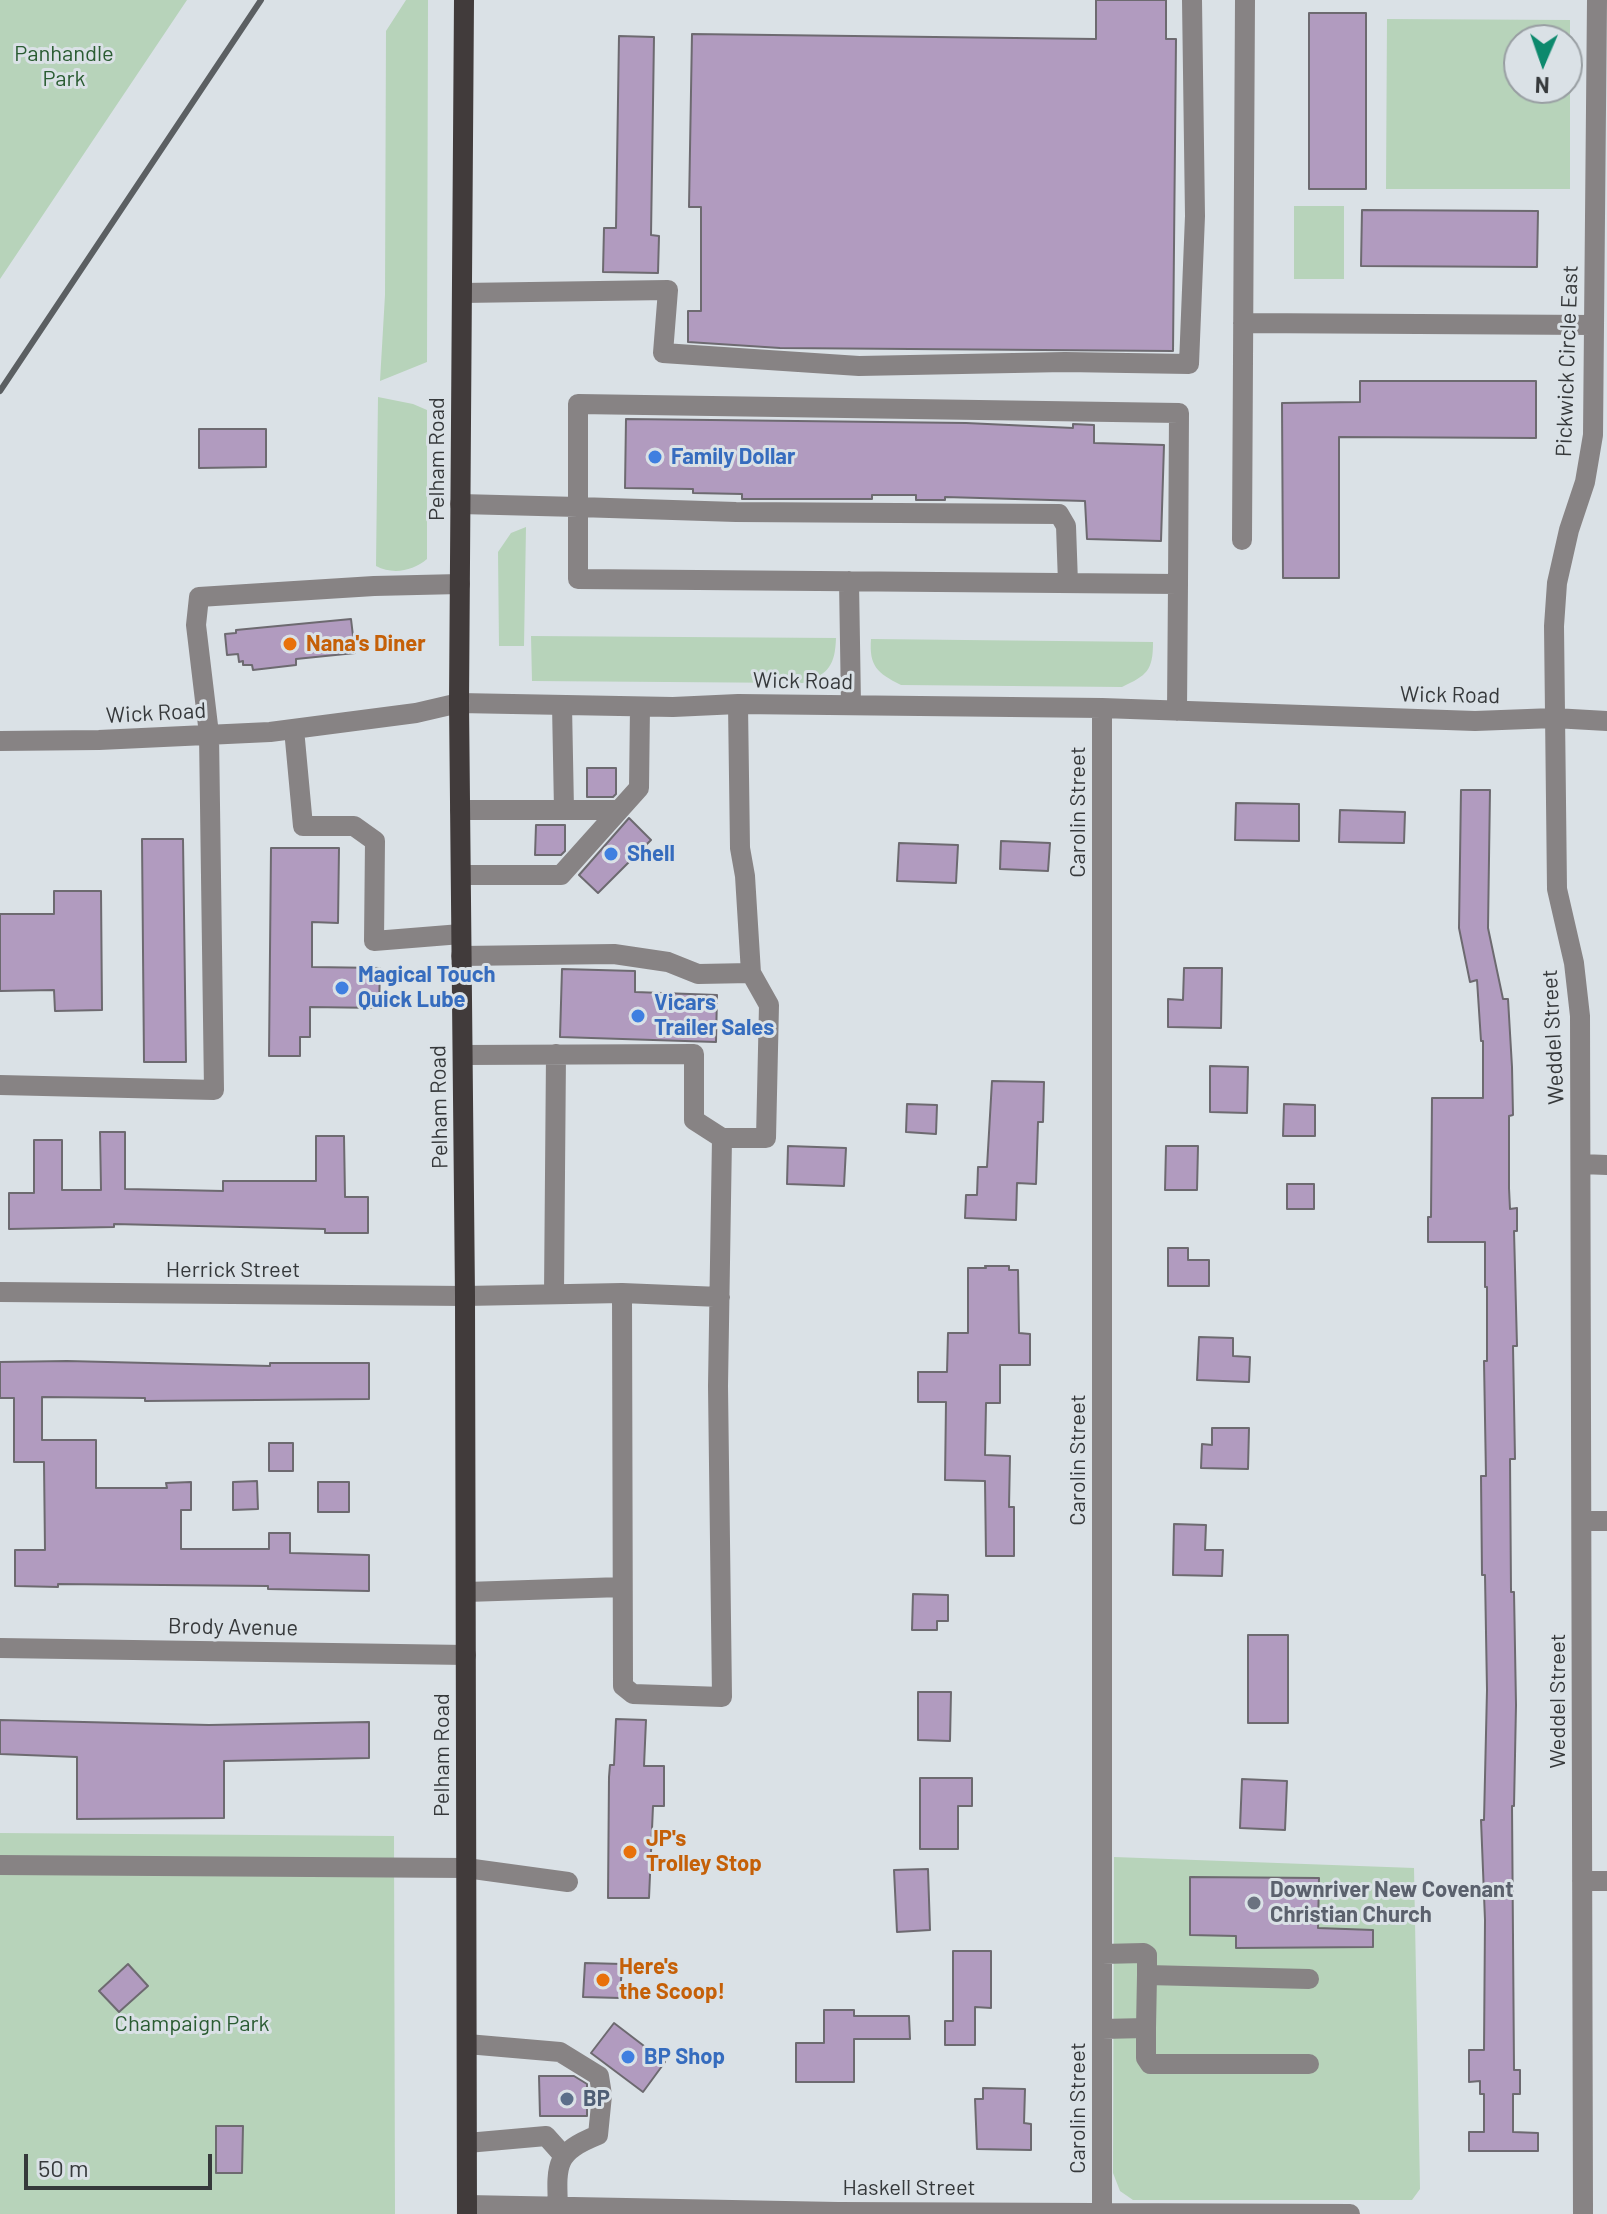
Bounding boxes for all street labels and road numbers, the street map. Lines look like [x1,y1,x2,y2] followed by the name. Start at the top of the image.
[1550,265,1584,457] street label: Pickwick Circle East
[424,397,450,521] street label: Pelham Road
[753,667,853,695] street label: Wick Road
[1400,681,1500,709] street label: Wick Road
[105,697,207,729] street label: Wick Road
[1065,746,1091,878] street label: Carolin Street
[1536,969,1570,1105] street label: Weddel Street
[425,1045,453,1169] street label: Pelham Road
[166,1257,300,1283] street label: Herrick Street
[1065,1394,1091,1526] street label: Carolin Street
[168,1613,298,1641] street label: Brody Avenue
[1545,1633,1571,1769] street label: Weddel Street
[429,1693,455,1817] street label: Pelham Road
[1065,2042,1091,2174] street label: Carolin Street
[842,2175,976,2201] street label: Haskell Street

